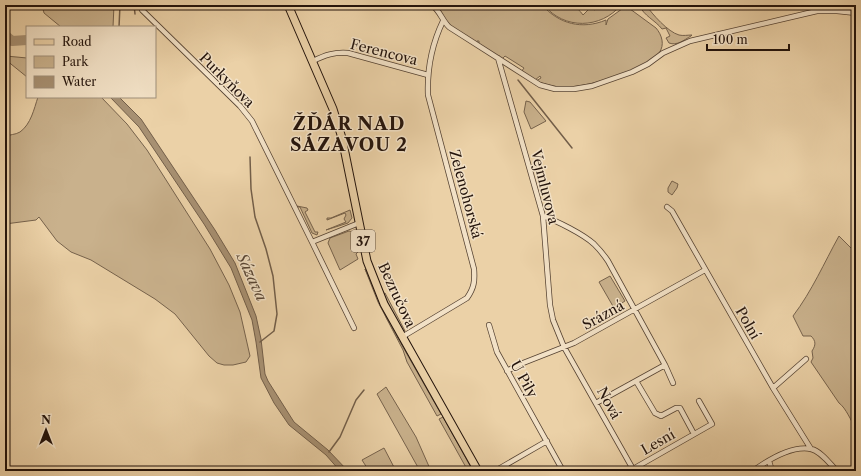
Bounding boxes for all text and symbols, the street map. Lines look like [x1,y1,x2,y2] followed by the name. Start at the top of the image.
[26,26,156,98] legend
[707,26,789,52] scale bar
[713,32,748,47] text: 100 m
[62,34,92,49] text: Road
[348,35,420,69] street label: Ferencova
[196,49,259,112] street label: Purkyňova
[62,54,89,69] text: Park
[61,74,96,89] text: Water
[290,111,408,156] district label: ŽĎÁR NAD SÁZAVOU 2
[527,147,563,227] street label: Vejmluvova
[446,148,487,241] street label: Zelenohorská
[351,230,375,252] road number: 37
[232,249,271,304] water label: Sázava
[374,260,420,331] street label: Bezručova
[579,296,628,334] street label: Srázná
[732,303,764,343] street label: Polní
[506,357,542,401] street label: U Pily
[593,384,625,423] street label: Nová
[26,410,66,450] north arrow
[41,413,51,427] text: N
[638,425,678,459] street label: Lesní

